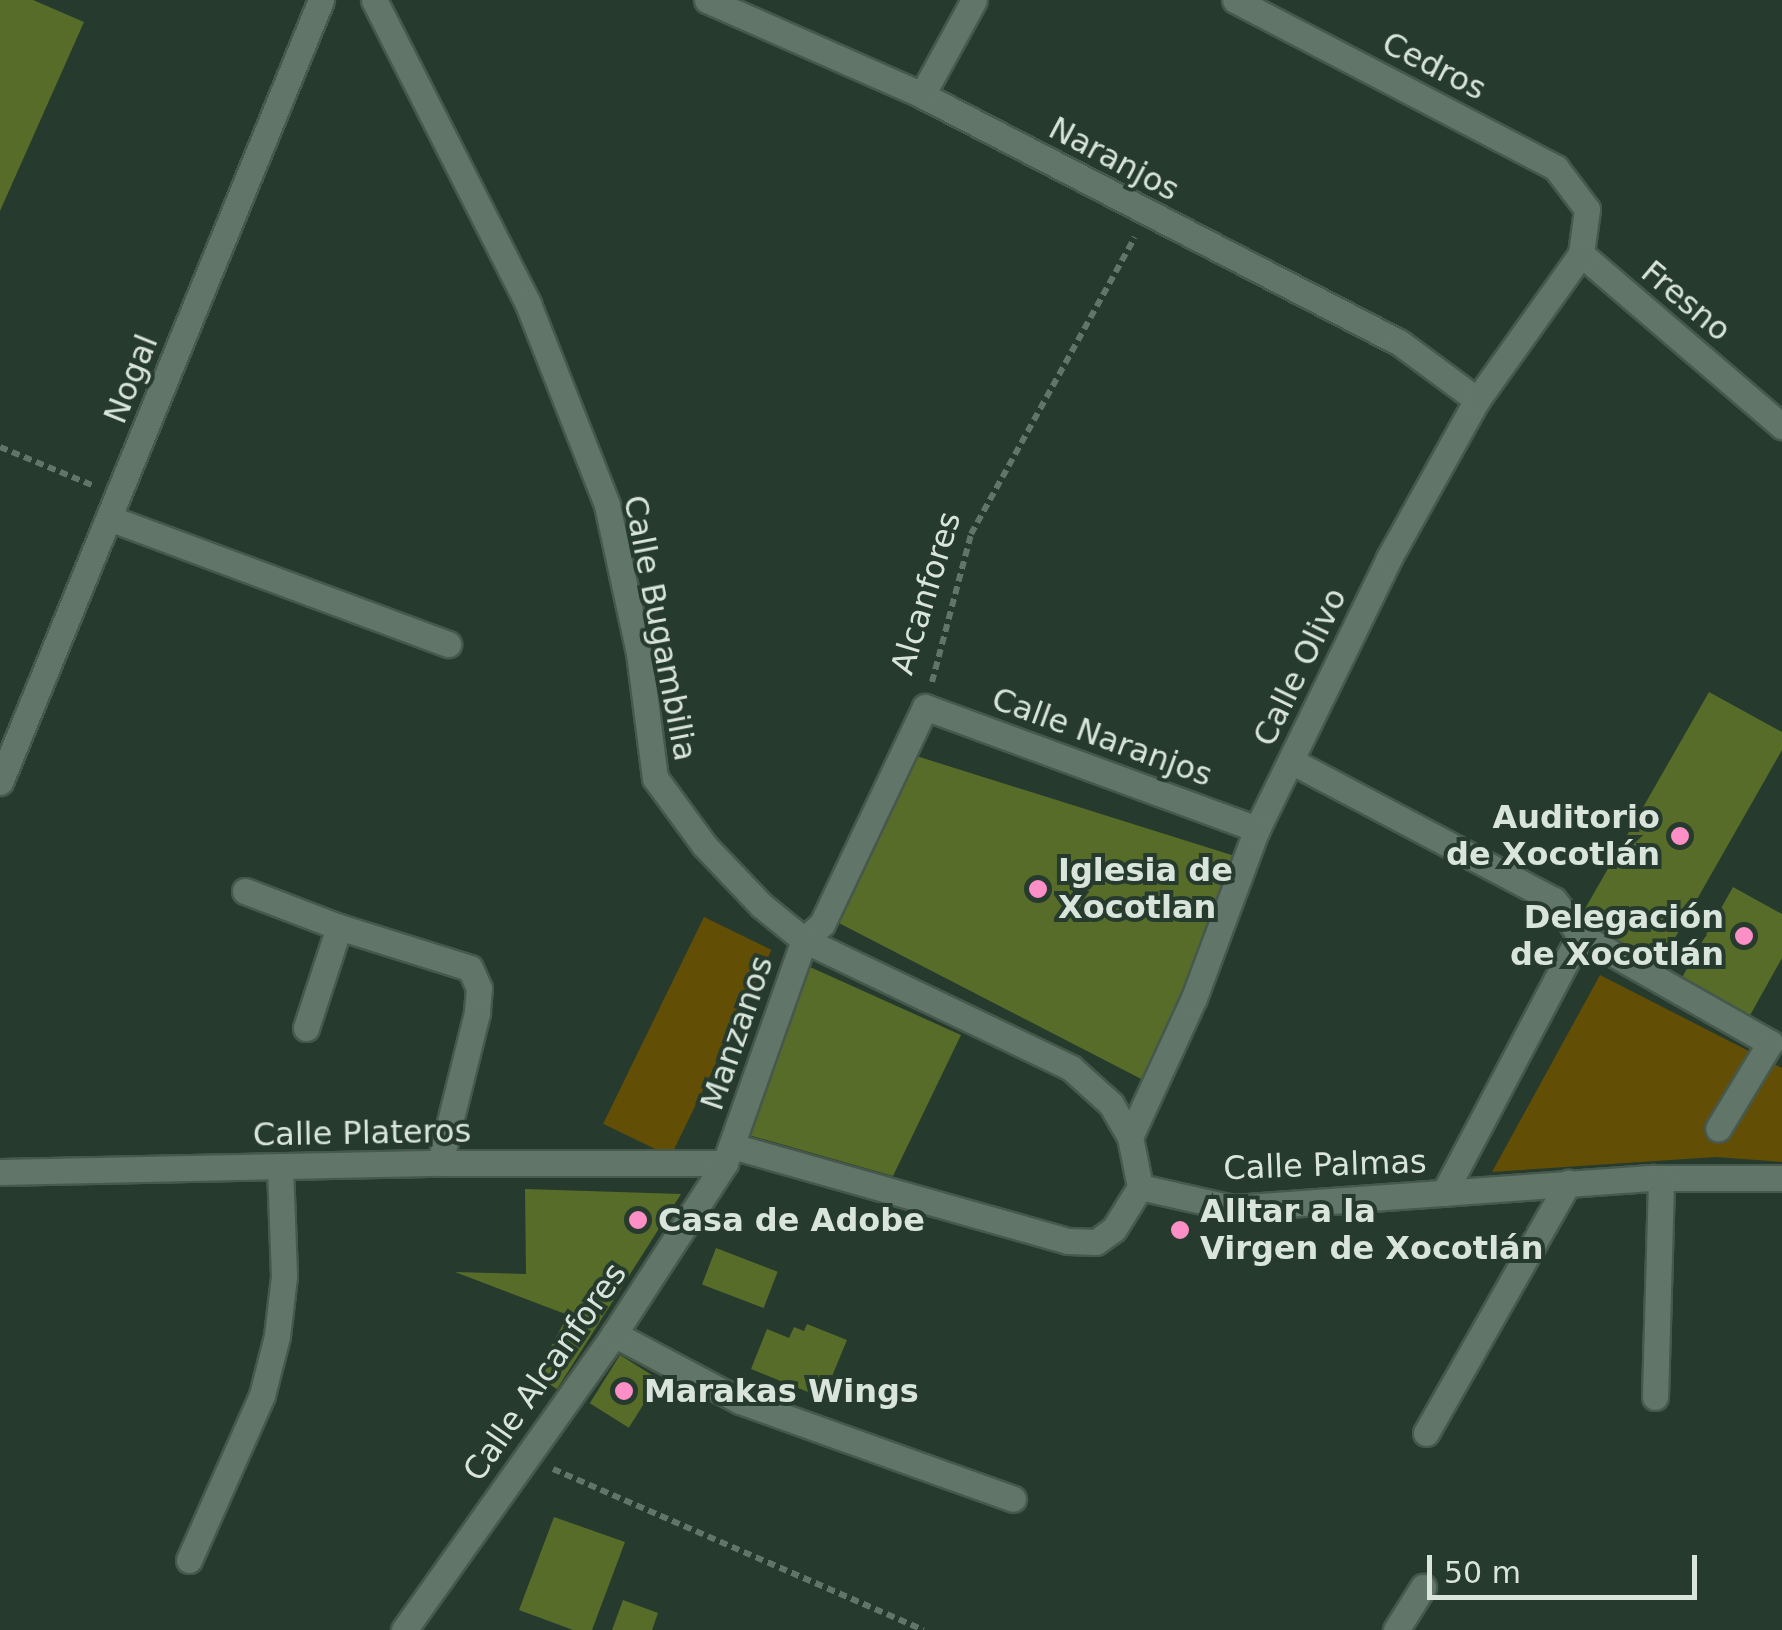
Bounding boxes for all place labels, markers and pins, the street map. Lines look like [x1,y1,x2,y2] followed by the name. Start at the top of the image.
[1446,799,1660,874] place label: Auditorio de Xocotlán
[1669,825,1691,847] marker: Auditorio de Xocotlán
[1058,852,1233,927] place label: Iglesia de Xocotlan
[1027,878,1049,900] marker: Iglesia de Xocotlan
[1510,899,1724,974] place label: Delegación de Xocotlán
[1733,925,1755,947] marker: Delegación de Xocotlán
[1200,1193,1543,1268] place label: Alltar a la Virgen de Xocotlán
[658,1201,925,1239] place label: Casa de Adobe
[627,1209,649,1231] marker: Casa de Adobe
[1169,1219,1191,1241] marker: Alltar a la Virgen de Xocotlán
[644,1372,919,1410] place label: Marakas Wings
[613,1380,635,1402] marker: Marakas Wings

